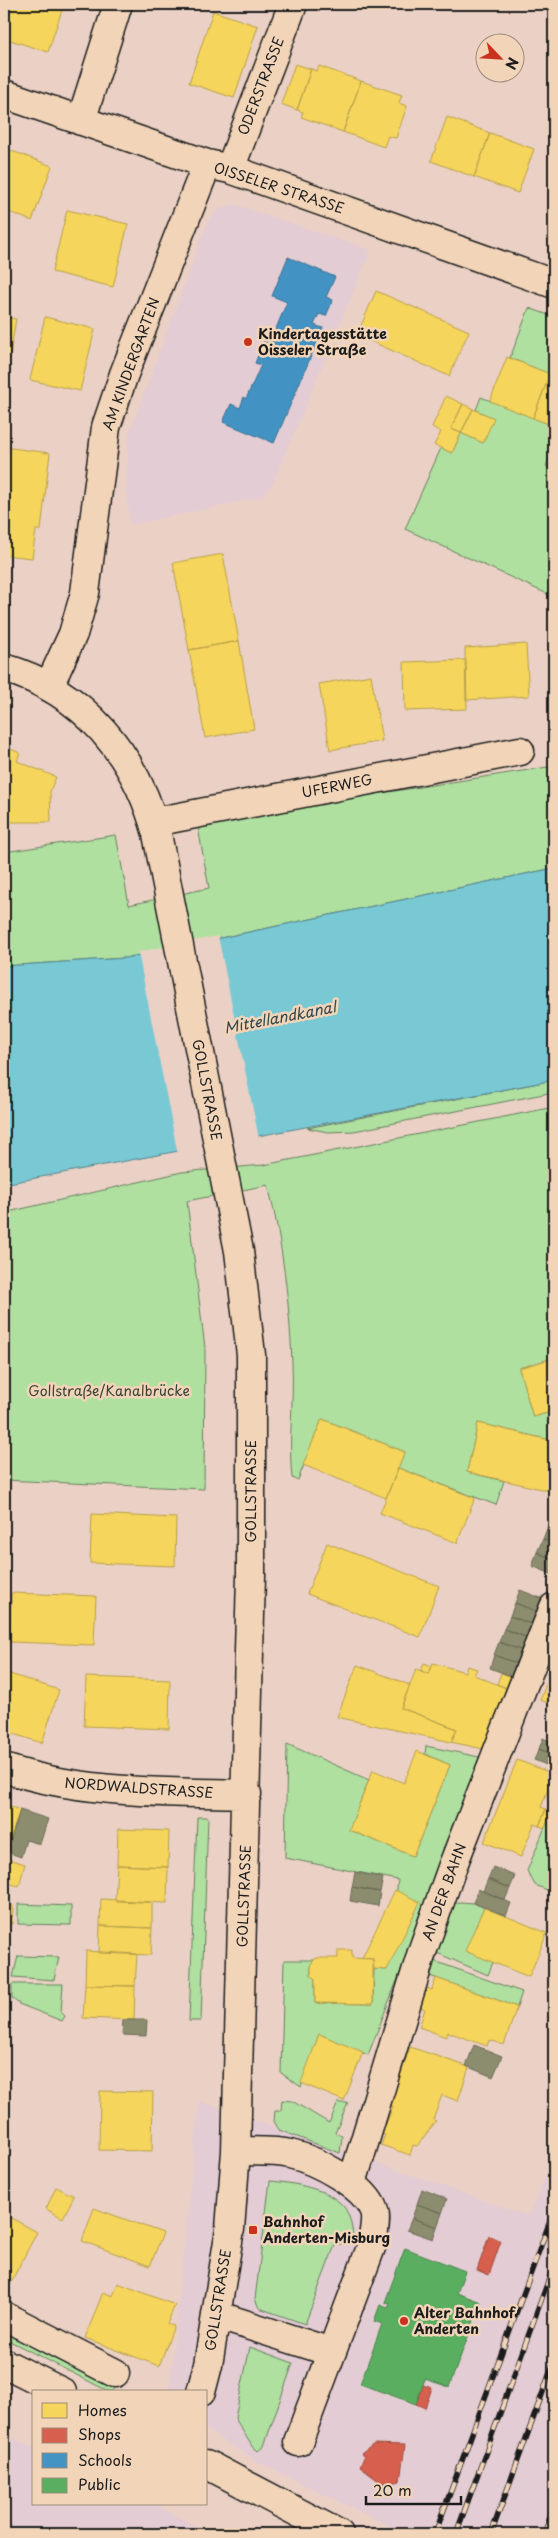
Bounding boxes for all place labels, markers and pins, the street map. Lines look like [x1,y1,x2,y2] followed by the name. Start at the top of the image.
[258,323,387,360] place label: Kindertagesstätte Oisseler Straße
[242,336,254,348] marker: Kindertagesstätte Oisseler Straße
[262,2211,390,2248] place label: Bahnhof Anderten-Misburg
[247,2224,259,2236] marker: Bahnhof Anderten-Misburg
[413,2302,517,2339] place label: Alter Bahnhof Anderten
[398,2315,410,2327] marker: Alter Bahnhof Anderten

